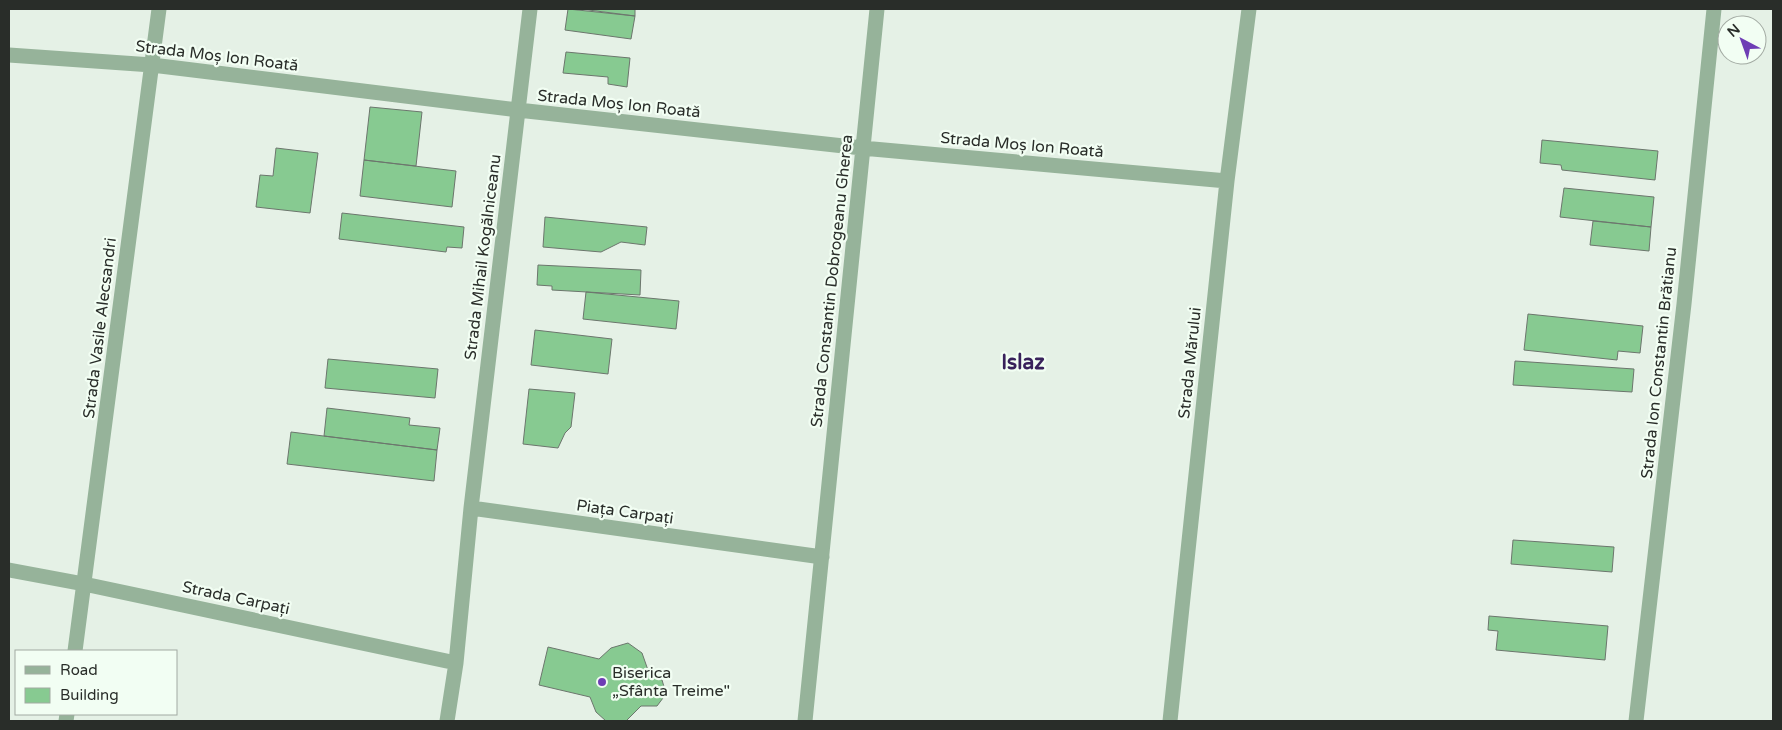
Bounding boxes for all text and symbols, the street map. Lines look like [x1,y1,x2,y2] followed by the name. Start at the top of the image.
[1717,15,1767,65] north arrow
[1724,20,1744,41] text: N
[135,36,299,76] street label: Strada Moș Ion Roată
[537,85,701,123] street label: Strada Moș Ion Roată
[940,128,1104,162] street label: Strada Moș Ion Roată
[807,134,857,428] street label: Strada Constantin Dobrogeanu Gherea
[460,153,506,361] street label: Strada Mihail Kogălniceanu
[79,236,121,420] street label: Strada Vasile Alecsandri
[1637,246,1681,480] street label: Strada Ion Constantin Brătianu
[1174,306,1206,420] street label: Strada Mărului
[1001,350,1045,375] district label: Islaz
[575,495,675,529] street label: Piața Carpați
[181,577,291,619] street label: Strada Carpați
[15,650,178,715] legend
[60,661,98,679] text: Road
[612,663,730,701] place label: Biserica „Sfânta Treime"
[596,676,608,688] marker: Biserica „Sfânta Treime"
[60,686,119,704] text: Building

